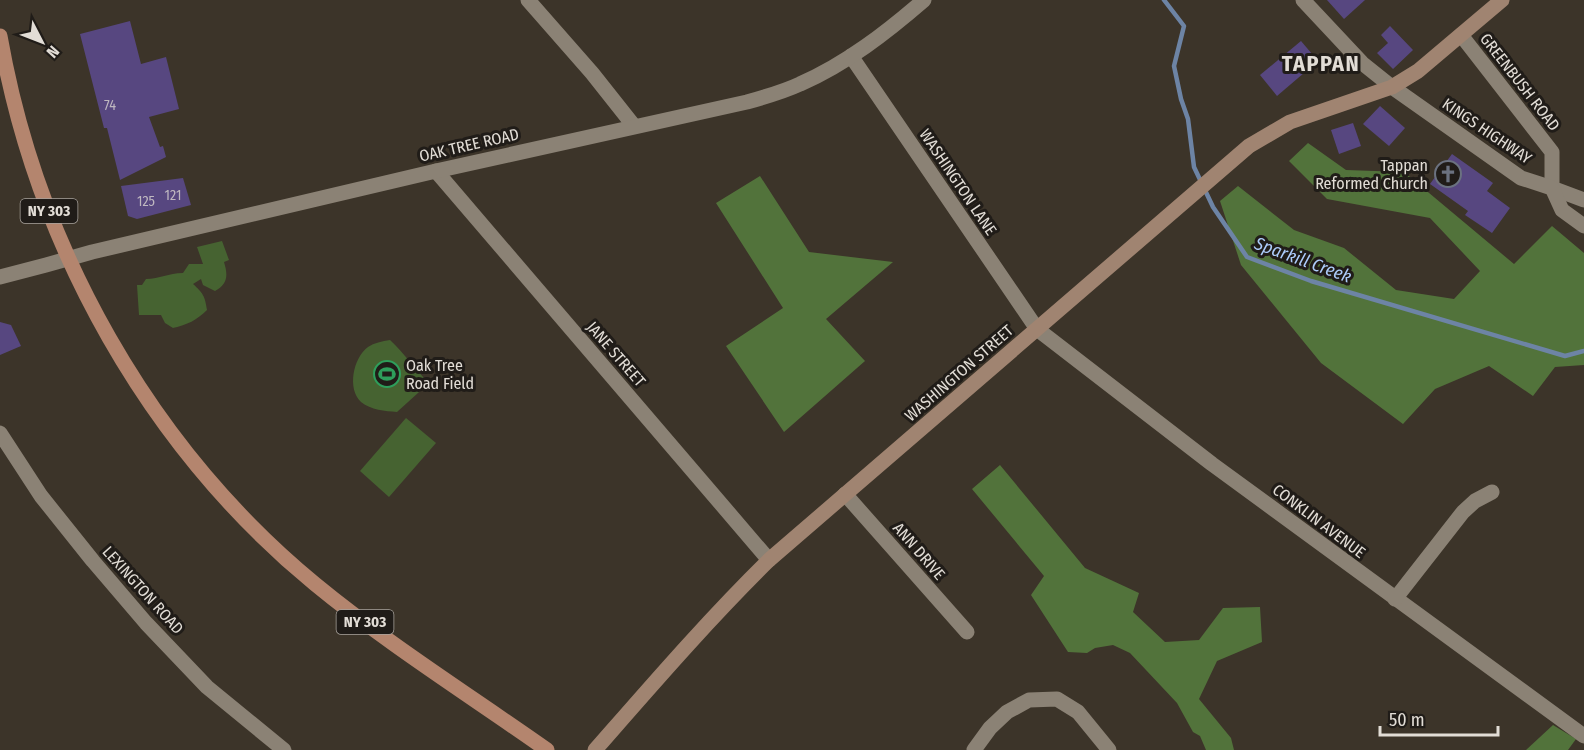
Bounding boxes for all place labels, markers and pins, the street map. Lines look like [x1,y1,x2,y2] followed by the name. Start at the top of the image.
[1315,156,1428,193] place label: Tappan Reformed Church
[1433,159,1463,189] church icon: Tappan Reformed Church
[406,356,474,393] place label: Oak Tree Road Field
[372,359,402,389] sports icon: Oak Tree Road Field

